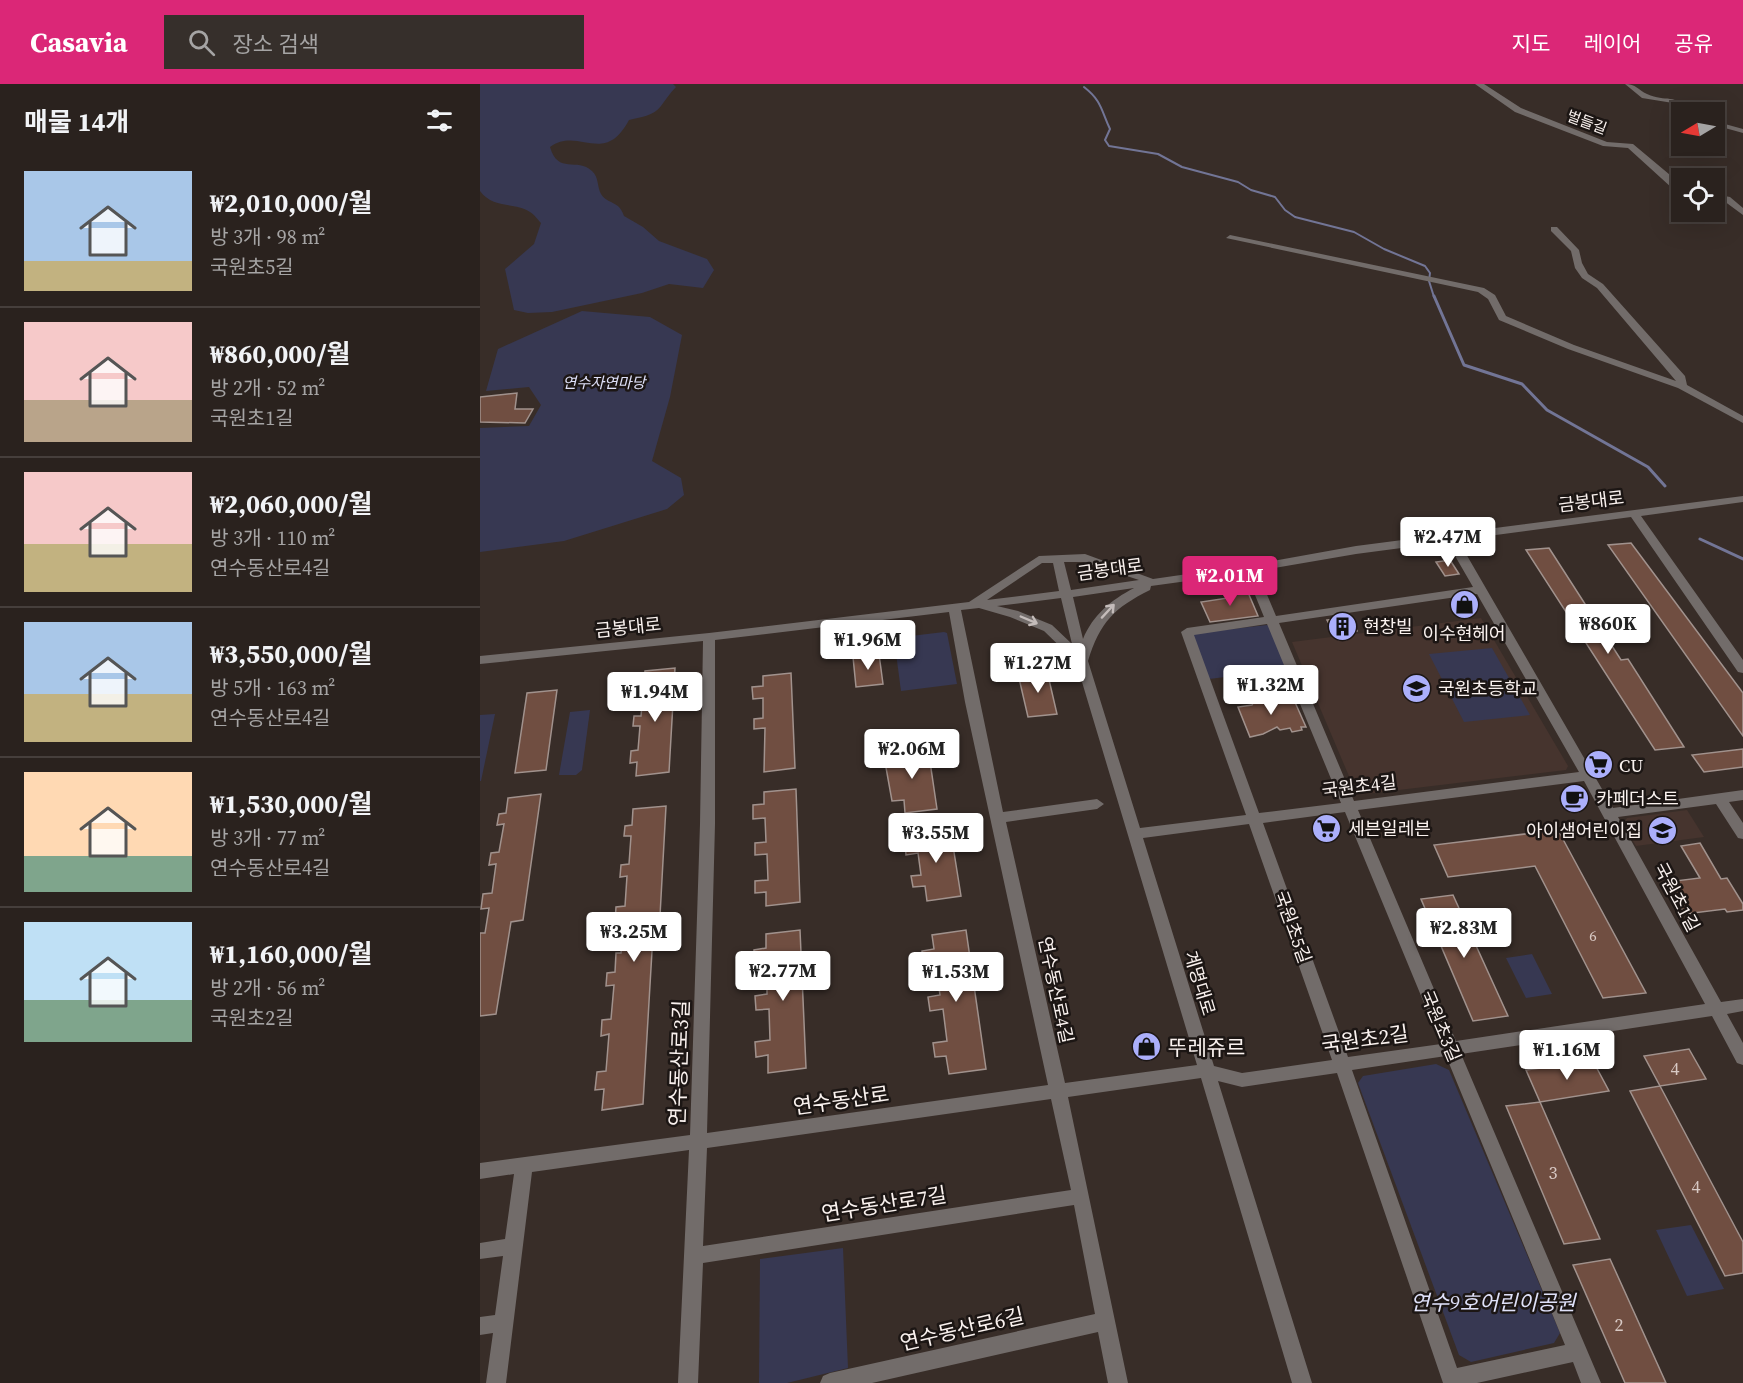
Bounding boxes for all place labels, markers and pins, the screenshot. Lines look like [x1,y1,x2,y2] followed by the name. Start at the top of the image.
[1399,517,1497,568] pin: ₩2.47M
[1181,556,1279,607] pin: ₩2.01M
[1448,588,1480,620] shop icon: 이수현헤어
[1566,604,1650,655] pin: ₩860K
[1326,610,1358,642] building icon: 현창빌
[1363,614,1413,639] place label: 현창빌
[819,620,917,671] pin: ₩1.96M
[1423,621,1505,646] place label: 이수현헤어
[989,643,1087,694] pin: ₩1.27M
[1222,665,1320,716] pin: ₩1.32M
[606,672,704,723] pin: ₩1.94M
[1401,672,1433,704] school or university icon: 국원초등학교
[1438,676,1537,701] place label: 국원초등학교
[863,729,961,780] pin: ₩2.06M
[1582,749,1614,781] supermarket icon: CU
[1619,753,1643,778] place label: CU
[1559,782,1591,814] cafe icon: 카페더스트
[1596,786,1679,811] place label: 카페더스트
[1311,812,1343,844] supermarket icon: 세븐일레븐
[887,813,985,864] pin: ₩3.55M
[1647,814,1679,846] school or university icon: 아이샘어린이집
[1348,816,1431,841] place label: 세븐일레븐
[1526,818,1642,843] place label: 아이샘어린이집
[1415,908,1513,959] pin: ₩2.83M
[585,912,683,963] pin: ₩3.25M
[734,951,832,1002] pin: ₩2.77M
[907,952,1005,1003] pin: ₩1.53M
[1518,1030,1616,1081] pin: ₩1.16M
[1131,1031,1163,1063] shop icon: 뚜레쥬르
[1168,1033,1245,1062] place label: 뚜레쥬르

